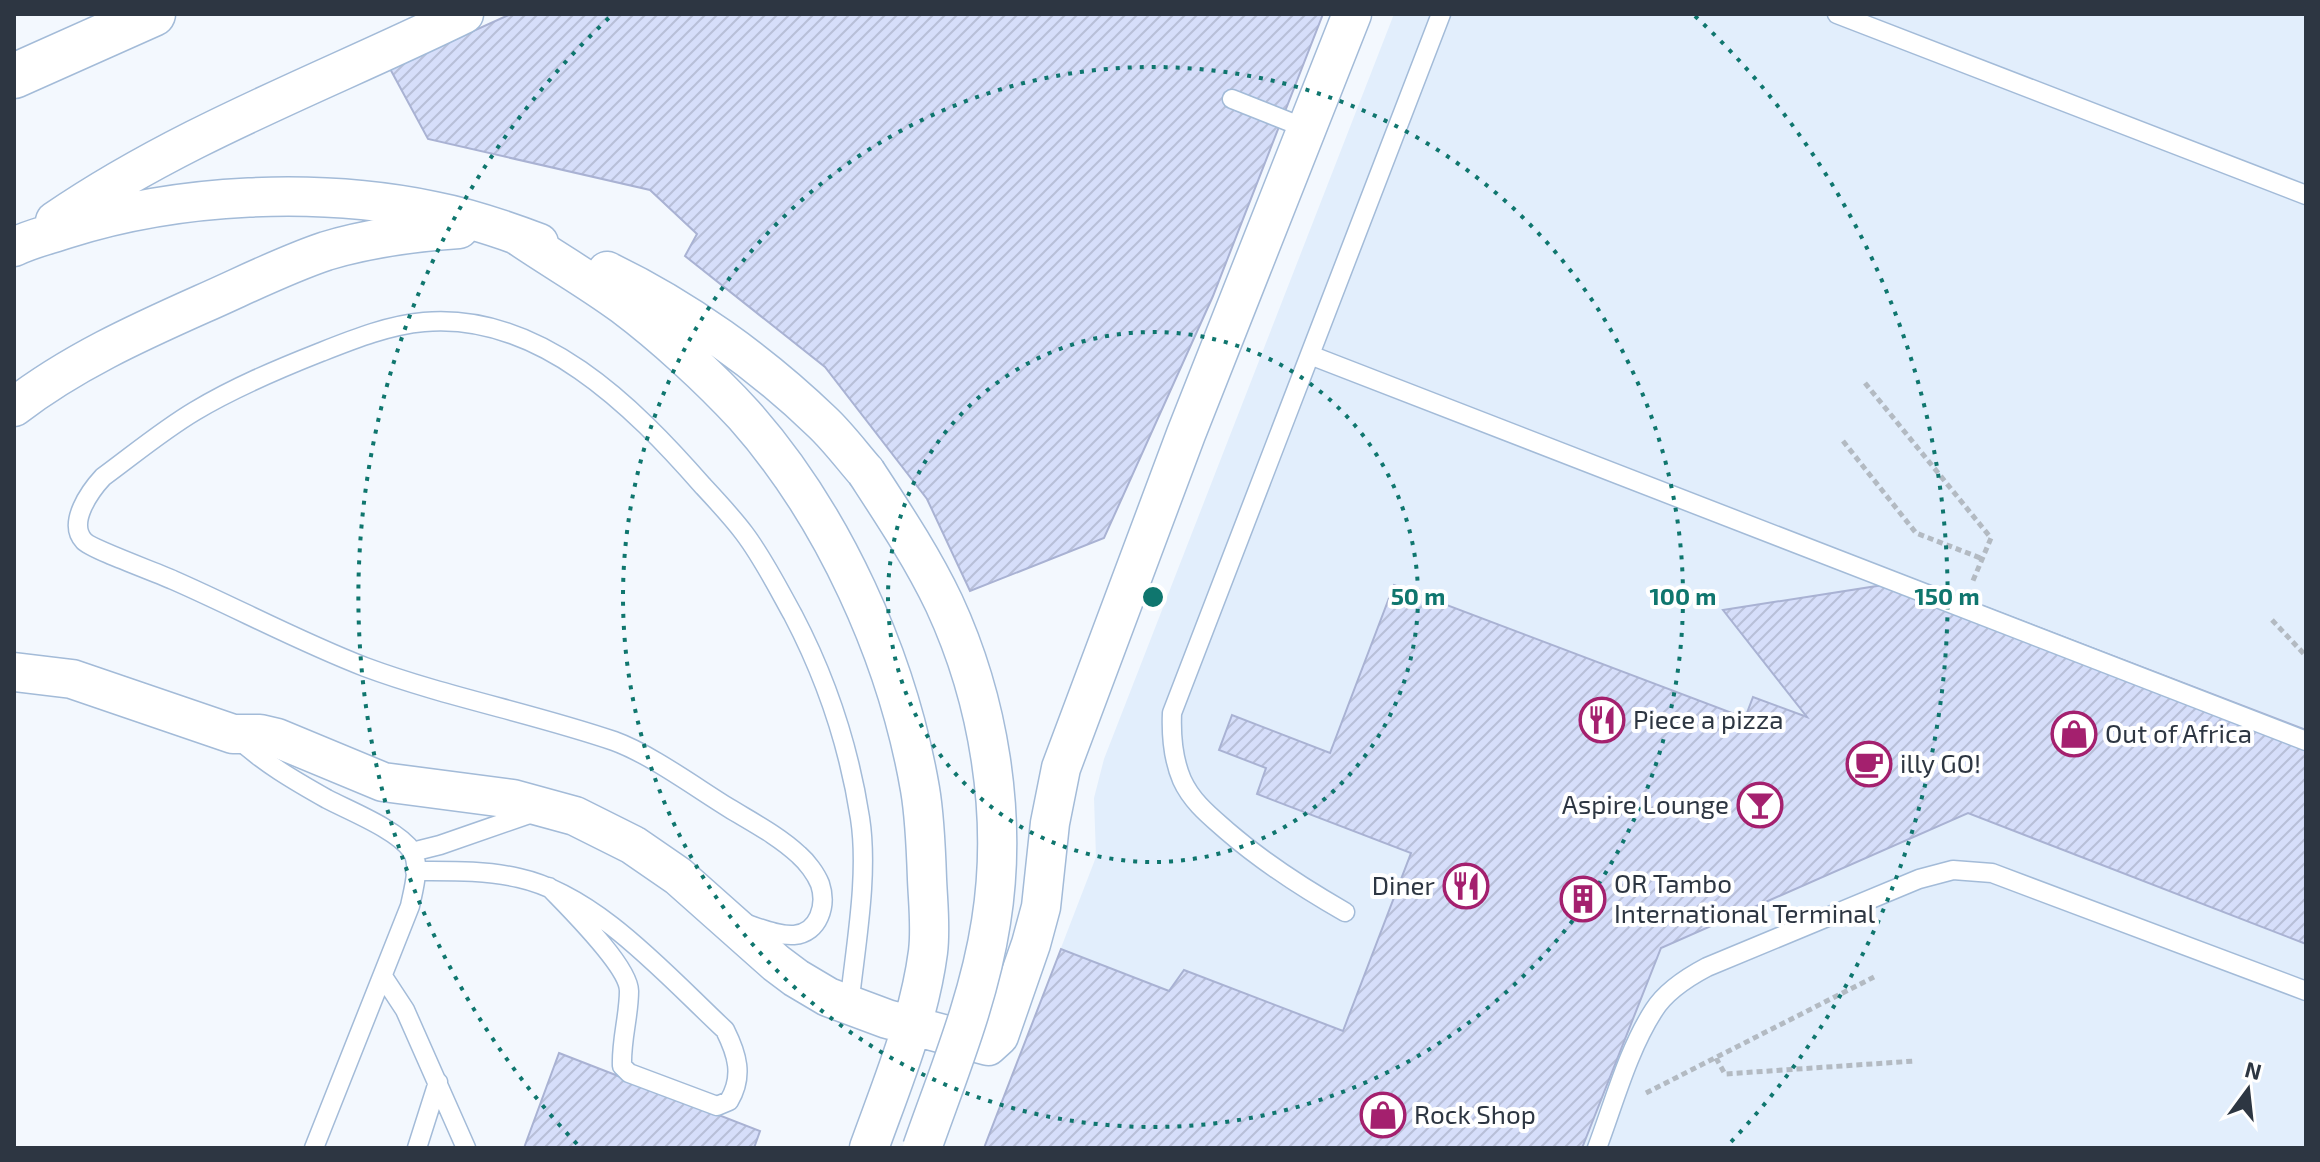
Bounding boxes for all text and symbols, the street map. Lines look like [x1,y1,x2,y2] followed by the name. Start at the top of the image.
[1391,581,1445,610] text: 50 m
[1650,581,1716,610] text: 100 m
[1914,581,1980,610] text: 150 m
[1139,583,1167,611] centre of rings
[1578,696,1626,744] restaurant icon: Piece a pizza
[1633,703,1783,734] place label: Piece a pizza
[2050,710,2098,758] shop icon: Out of Africa
[2105,717,2252,748] place label: Out of Africa
[1845,740,1893,788] cafe icon: illy GO!
[1900,747,1981,778] place label: illy GO!
[1736,781,1784,829] bar icon: Aspire Lounge
[1562,788,1729,819] place label: Aspire Lounge
[1442,862,1490,910] restaurant icon: Diner
[1614,867,1876,928] place label: OR Tambo International Terminal
[1372,869,1435,900] place label: Diner
[1559,875,1607,923] building icon: OR Tambo International Terminal
[2208,1050,2288,1130] north arrow
[2242,1055,2264,1084] text: N
[1359,1091,1407,1139] shop icon: Rock Shop
[1414,1098,1536,1129] place label: Rock Shop

